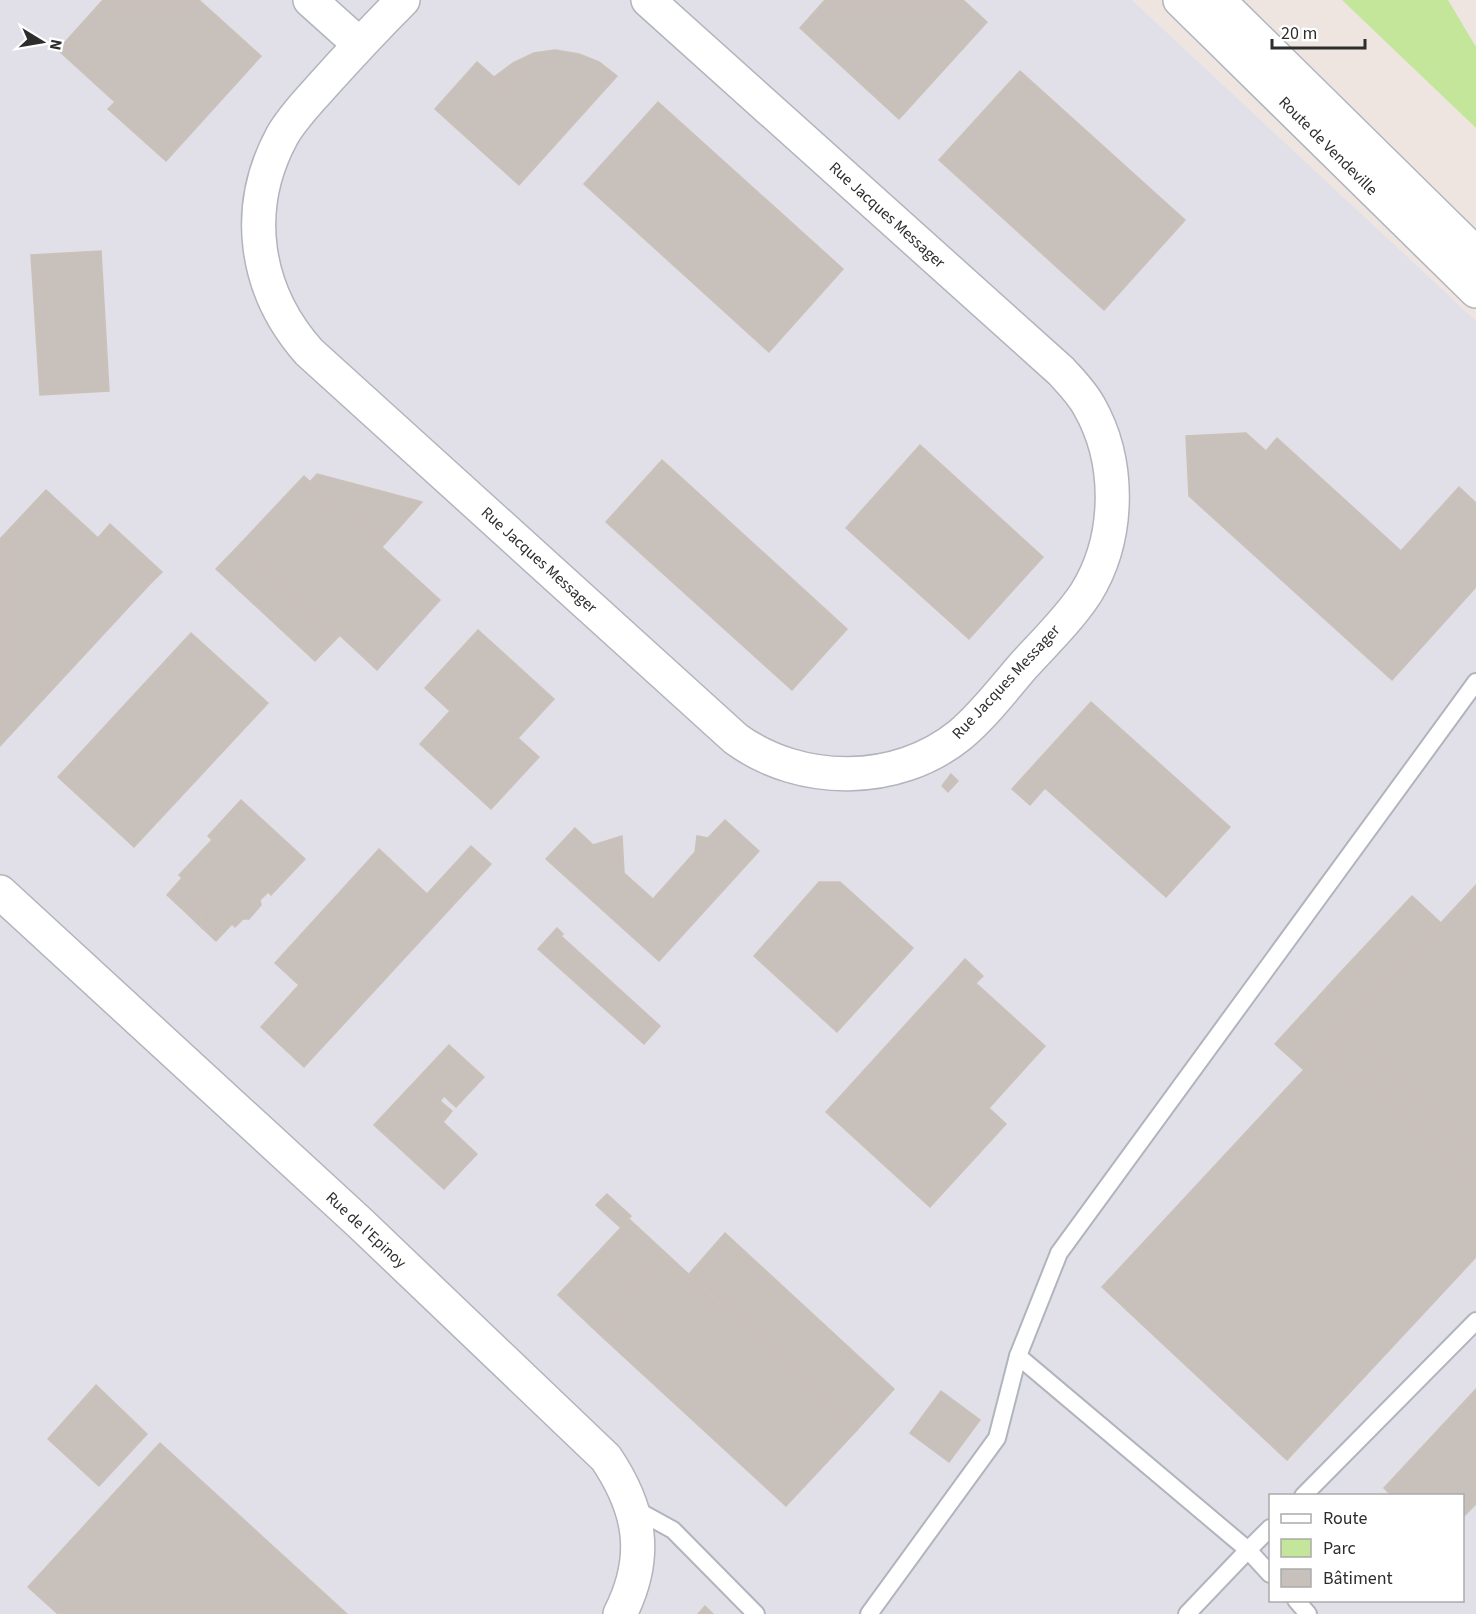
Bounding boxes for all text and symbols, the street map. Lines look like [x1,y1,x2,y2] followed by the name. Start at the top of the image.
[12,12,72,72] north arrow
[1272,12,1365,50] scale bar
[1281,21,1317,46] text: 20 m
[44,37,68,52] text: N
[1274,92,1382,200] street label: Route de Vendeville
[824,157,950,273] street label: Rue Jacques Messager
[476,502,602,618] street label: Rue Jacques Messager
[947,620,1065,744] street label: Rue Jacques Messager
[321,1187,412,1274] street label: Rue de l'Epinoy
[1269,1494,1464,1602] legend
[1323,1506,1367,1531] text: Route
[1323,1536,1356,1561] text: Parc
[1323,1566,1393,1591] text: Bâtiment

